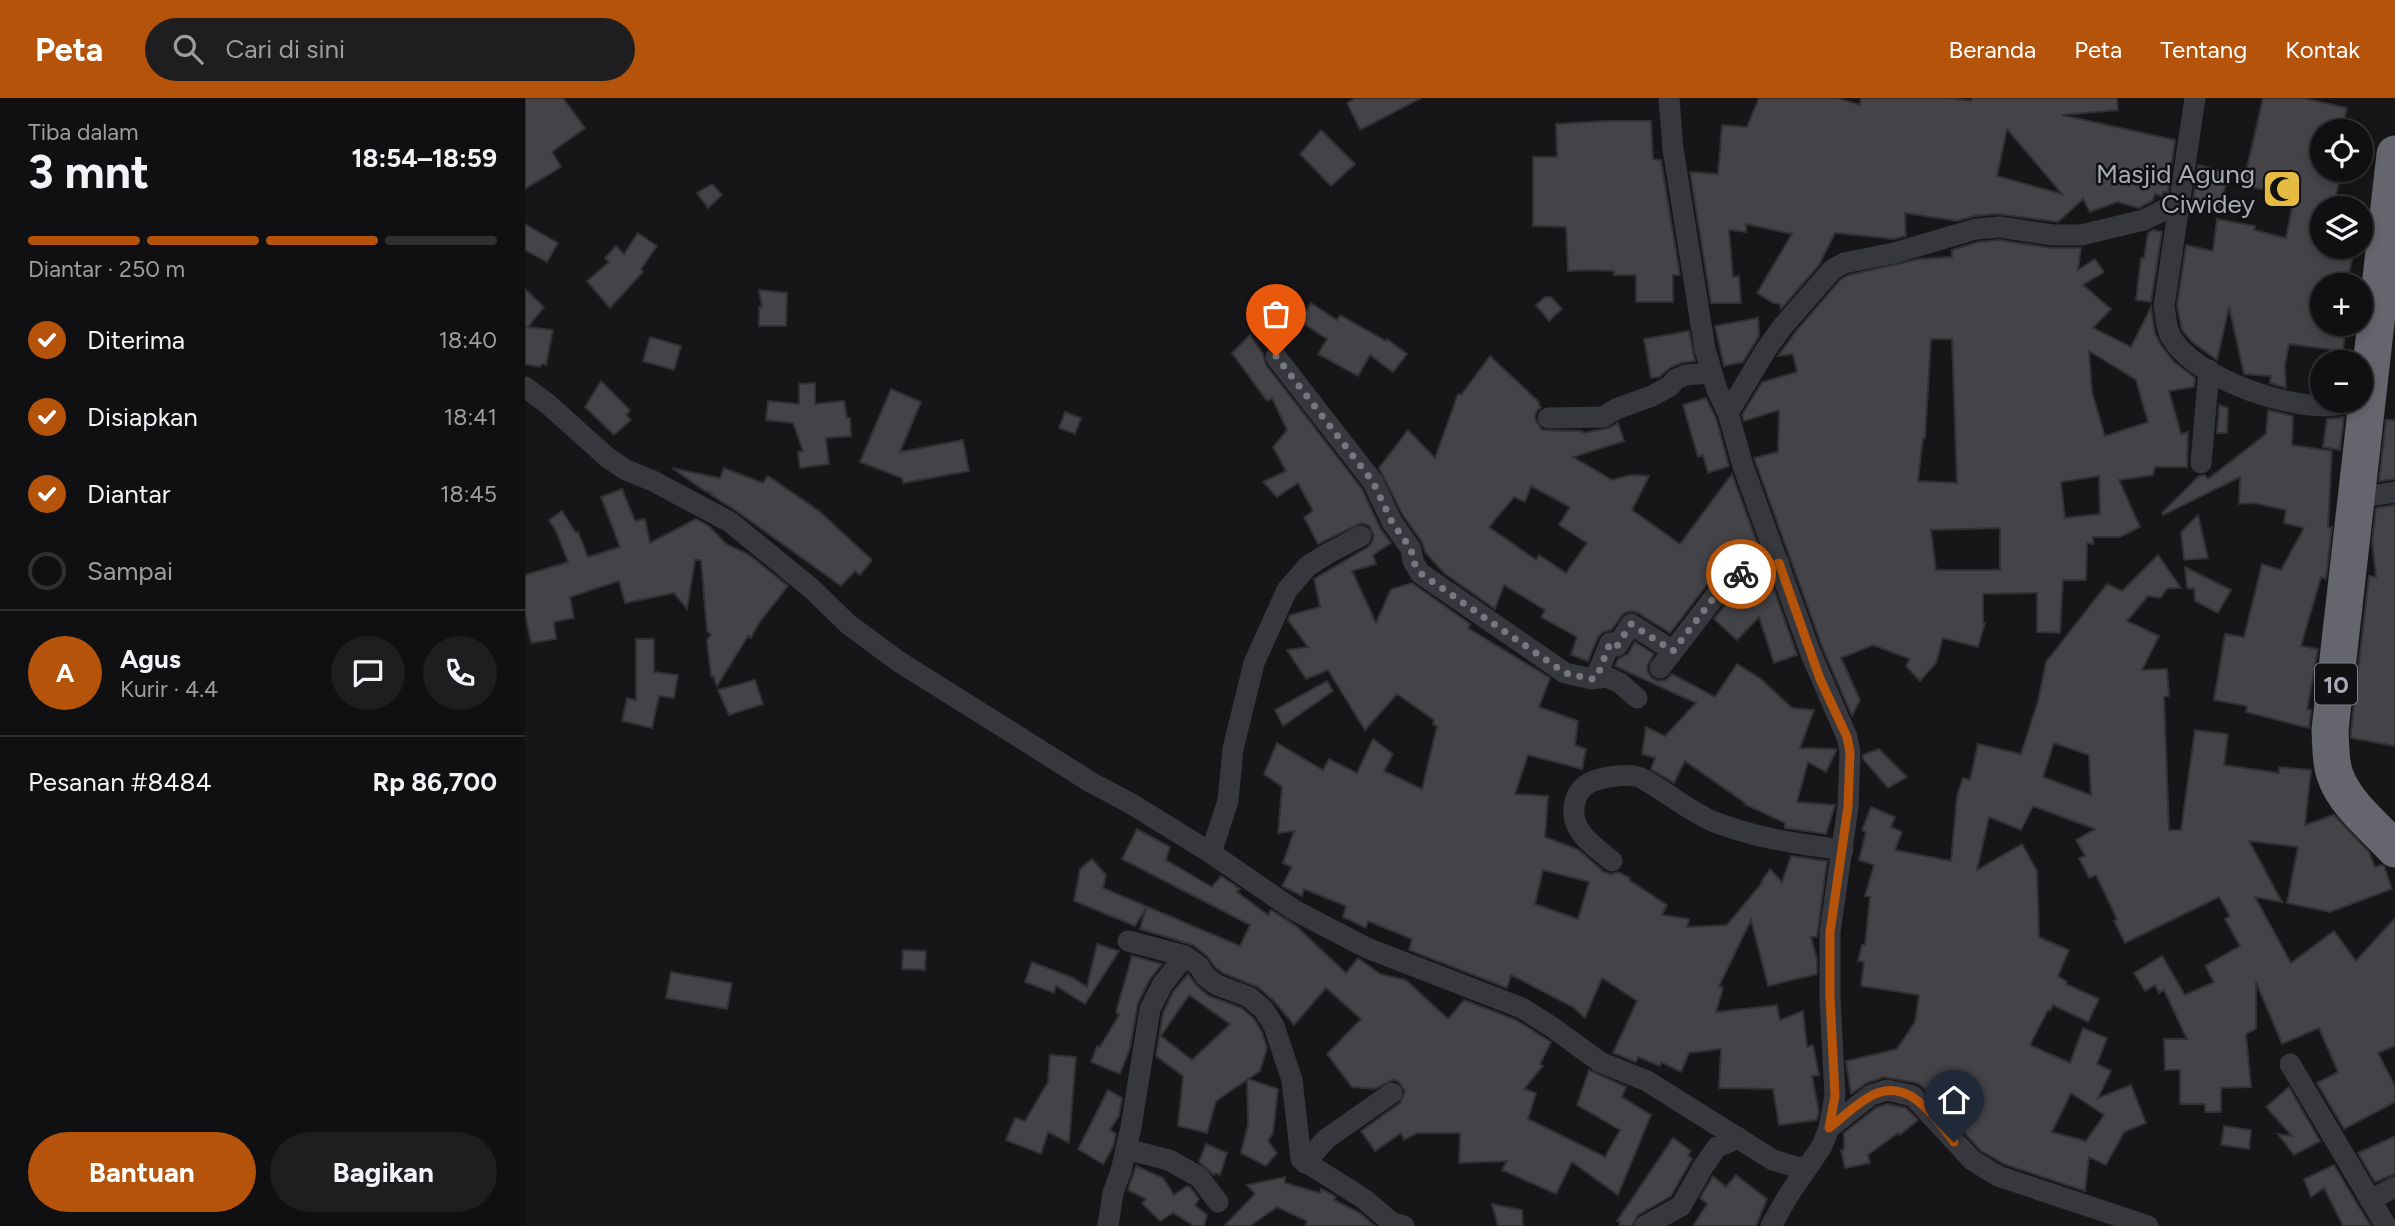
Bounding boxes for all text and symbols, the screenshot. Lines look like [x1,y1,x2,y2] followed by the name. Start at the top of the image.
[145,18,635,81] search box
[35,30,103,69] text: Peta
[169,30,207,68] icon: search
[225,33,345,65] text: Cari di sini
[1949,35,2036,64] text: Beranda
[2074,35,2122,64] text: Peta
[2160,35,2247,64] text: Tentang
[2285,35,2360,64] text: Kontak
[28,118,139,146] text: Tiba dalam
[2310,119,2373,413] map controls
[2310,119,2373,182] button: locate
[352,142,497,174] text: 18:54–18:59
[28,144,149,200] text: 3 mnt
[2096,158,2255,220] place label: Masjid Agung Ciwidey
[2261,168,2303,210] mosque icon: Masjid Agung Ciwidey
[2310,196,2373,259] button: layers
[28,255,185,283] text: Diantar · 250 m
[2310,273,2373,336] button: +
[1246,284,1306,356] pin
[1257,295,1295,333] icon: bag
[28,321,66,359] icon: check
[87,324,185,356] text: Diterima
[439,326,497,354] text: 18:40
[2310,350,2373,413] button: −
[28,398,66,436] icon: check
[87,401,198,433] text: Disiapkan
[444,403,497,431] text: 18:41
[28,475,66,513] icon: check
[87,478,171,510] text: Diantar
[440,480,497,508] text: 18:45
[1706,539,1776,609] courier
[87,555,173,587] text: Sampai
[1722,555,1760,593] icon: bike
[331,636,405,710] button: chat
[423,636,497,710] button: phone
[120,643,181,675] text: Agus
[56,657,74,689] text: A
[2315,664,2357,704] road number: 10
[120,675,218,703] text: Kurir · 4.4
[28,766,212,798] text: Pesanan #8484
[373,766,497,798] text: Rp 86,700
[1924,1070,1984,1142] pin
[1935,1081,1973,1119] icon: home
[28,1132,256,1212] button: Bantuan
[270,1132,497,1212] button: Bagikan

